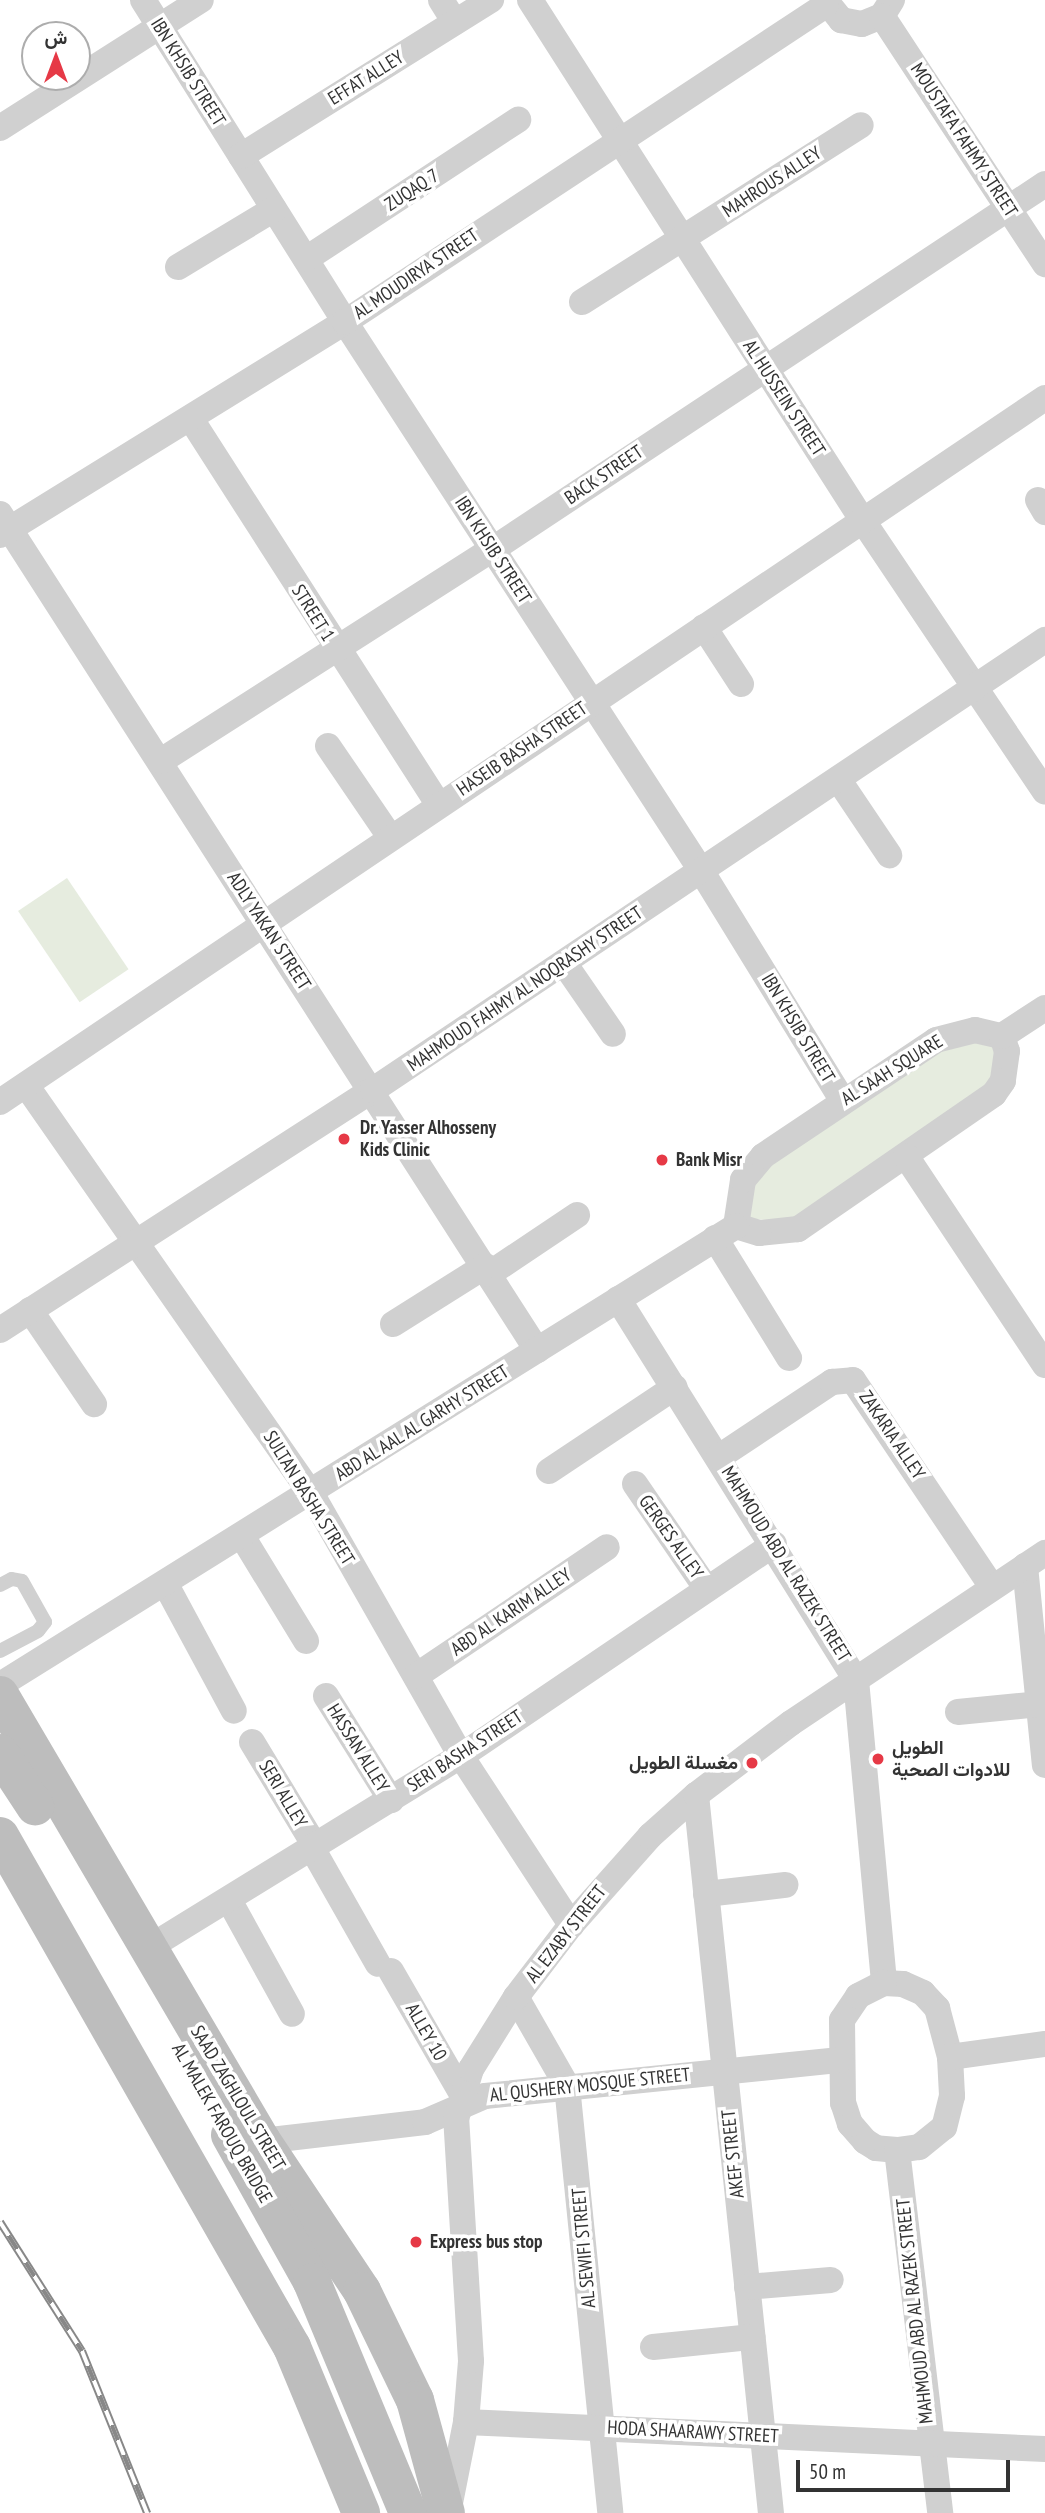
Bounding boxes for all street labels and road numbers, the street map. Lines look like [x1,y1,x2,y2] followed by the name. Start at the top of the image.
[146,14,230,130] street label: IBN KHSIB STREET
[324,46,408,110] street label: EFFAT ALLEY
[905,58,1023,222] street label: MOUSTAFA FAHMY STREET
[718,141,826,223] street label: MAHROUS ALLEY
[381,164,443,216] street label: ZUQAQ 7
[349,223,483,325] street label: AL MOUDIRYA STREET
[738,335,830,461] street label: AL HUSSEIN STREET
[560,440,648,510] street label: BACK STREET
[450,492,536,608] street label: IBN KHSIB STREET
[287,580,339,646] street label: STREET 1
[452,697,592,801] street label: HASEIB BASHA STREET
[222,867,316,995] street label: ADLY YAKAN STREET
[402,901,648,1077] street label: MAHMOUD FAHMY AL NOQRASHY STREET
[756,969,840,1087] street label: IBN KHSIB STREET
[837,1030,947,1110] street label: AL SAAH SQUARE
[329,1359,515,1487] street label: ABD AL AAL AL GARHY STREET
[854,1386,930,1484] street label: ZAKARIA ALLEY
[258,1426,360,1570] street label: SULTAN BASHA STREET
[716,1461,856,1667] street label: MAHMOUD ABD AL RAZEK STREET
[634,1491,708,1583] street label: GERGES ALLEY
[446,1563,576,1661] street label: ABD AL KARIM ALLEY
[322,1699,394,1797] street label: HASSAN ALLEY
[403,1705,527,1797] street label: SERI BASHA STREET
[254,1756,312,1832] street label: SERI ALLEY
[521,1880,611,1988] street label: AL EZABY STREET
[400,1999,452,2065] street label: ALLEY 10
[186,2021,290,2175] street label: SAAD ZAGHLOUL STREET
[167,2039,277,2207] street label: AL MALEK FAROUQ BRIDGE
[488,2063,692,2107] street label: AL QUSHERY MOSQUE STREET
[717,2109,749,2199] street label: AKEF STREET
[567,2187,601,2309] street label: AL SEWIFI STREET
[892,2196,938,2426] street label: MAHMOUD ABD AL RAZEK STREET
[606,2416,780,2448] street label: HODA SHAARAWY STREET

